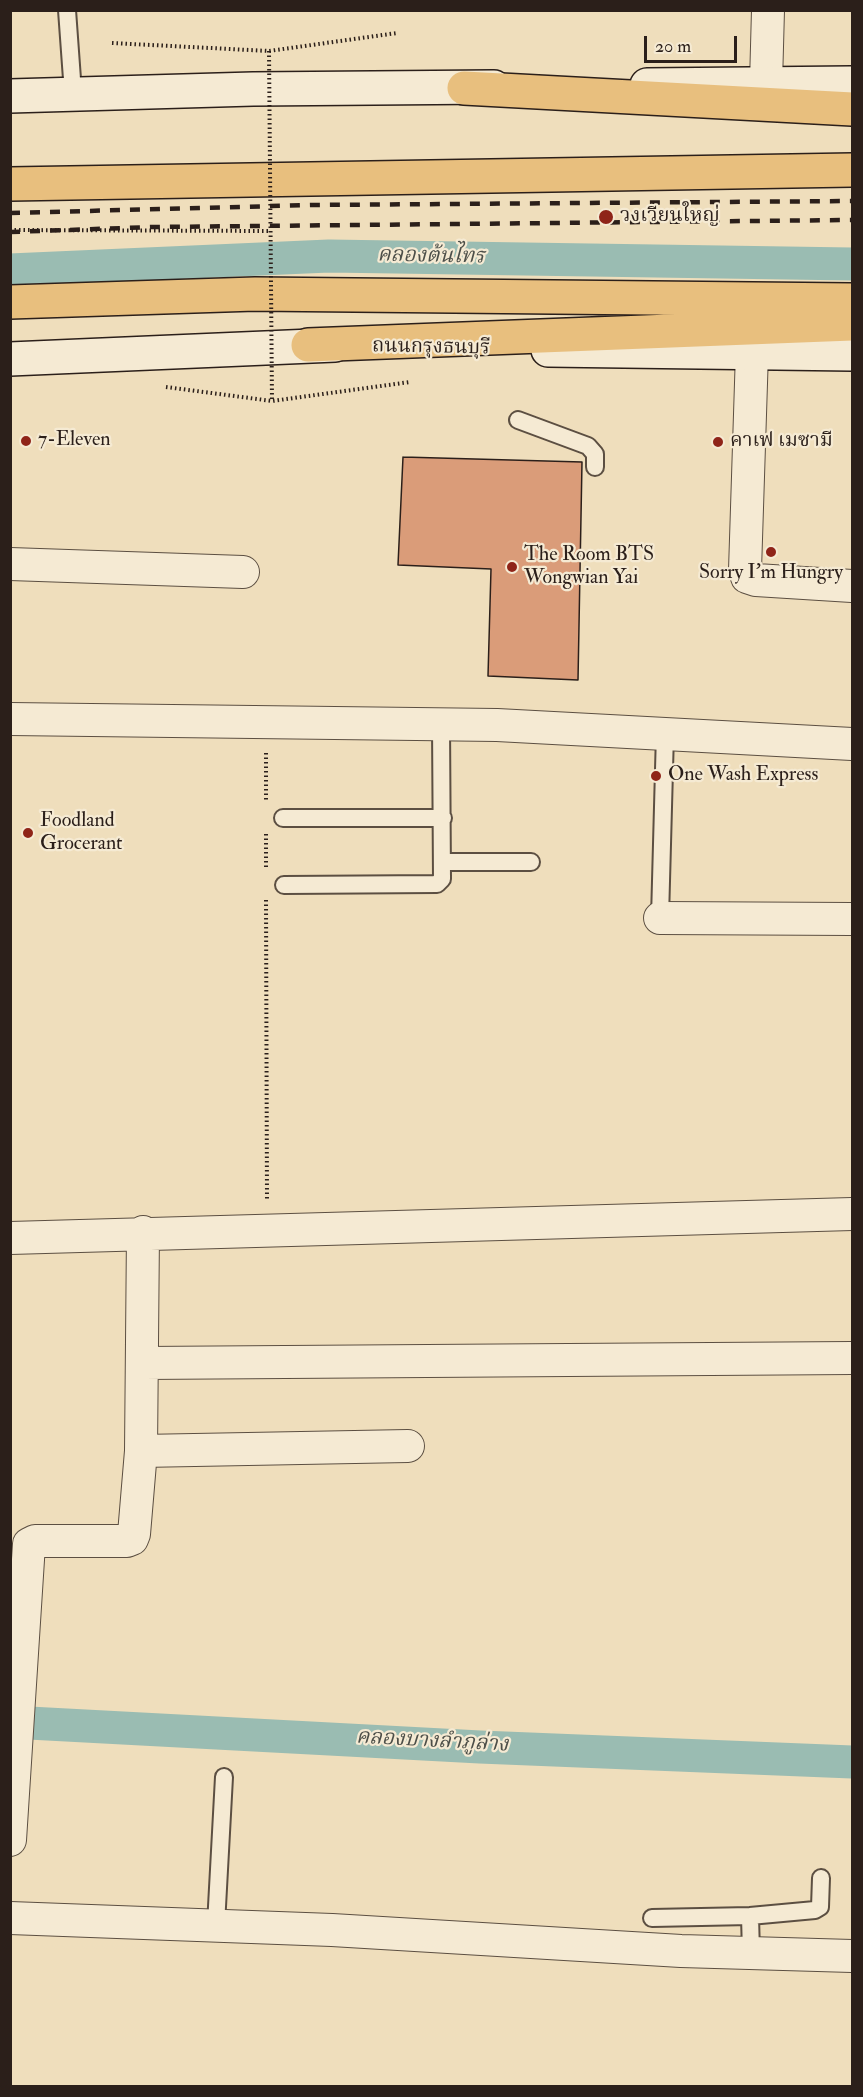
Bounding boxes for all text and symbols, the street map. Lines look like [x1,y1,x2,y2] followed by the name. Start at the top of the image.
[647,24,740,62] scale bar
[655,35,691,58] text: 20 m
[620,205,720,229] place label: วงเวียนใหญ่
[597,208,615,226] marker: วงเวียนใหญ่
[377,243,485,271] water label: คลองต้นไทร
[372,335,490,361] street label: ถนนกรุงธนบุรี
[38,429,111,453] place label: 7-Eleven
[730,430,833,454] place label: คาเฟ เมซามี
[19,434,33,448] marker: 7-Eleven
[711,435,725,449] marker: คาเฟ เมซามี
[524,544,654,591] place label: The Room BTS Wongwian Yai
[764,545,778,559] marker: Sorry I’m Hungry
[505,560,519,574] marker: The Room BTS Wongwian Yai
[699,562,843,586] place label: Sorry I’m Hungry
[668,764,818,788] place label: One Wash Express
[649,769,663,783] marker: One Wash Express
[40,810,123,857] place label: Foodland Grocerant
[21,826,35,840] marker: Foodland Grocerant
[355,1725,509,1759] water label: คลองบางลำภูล่าง

